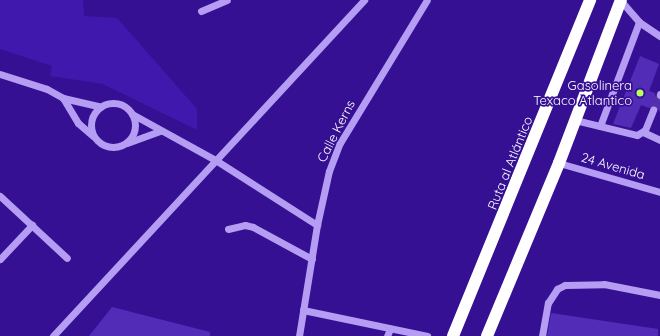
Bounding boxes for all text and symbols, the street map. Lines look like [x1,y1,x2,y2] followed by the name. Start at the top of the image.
[533,78,632,109] place label: Gasolinera Texaco Atlantico
[635,88,645,98] marker: Gasolinera Texaco Atlantico
[314,97,358,165] street label: Calle Kerns
[484,114,536,212] street label: Ruta al Atlántico
[579,149,647,183] street label: 24 Avenida

